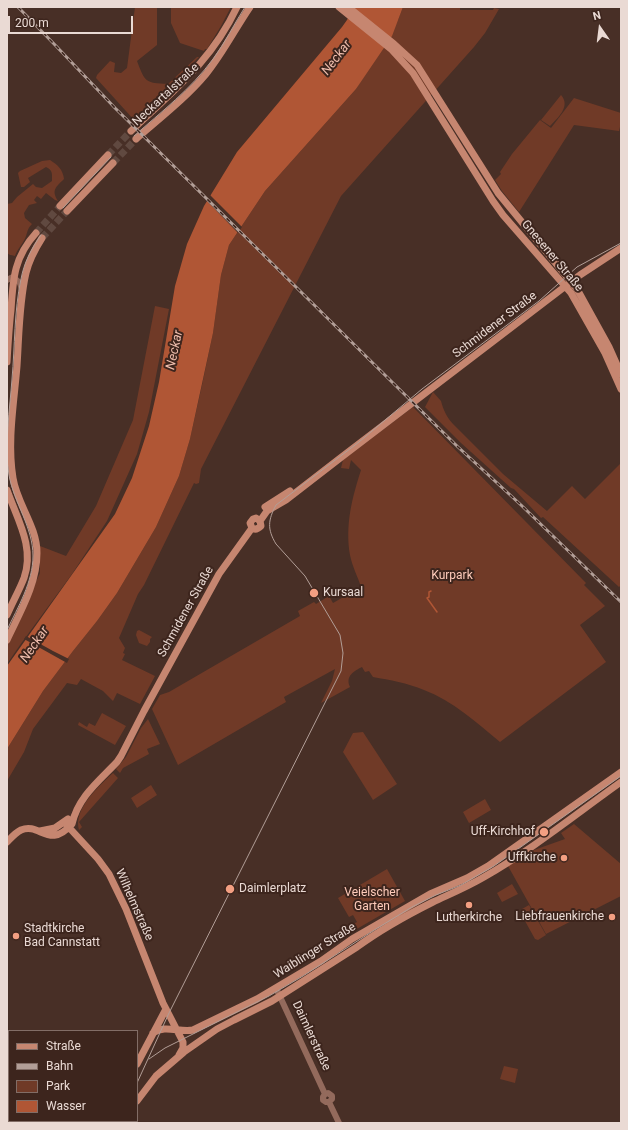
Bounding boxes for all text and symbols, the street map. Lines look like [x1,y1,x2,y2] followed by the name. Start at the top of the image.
[10,8,135,34] scale bar
[580,8,620,48] north arrow
[592,9,602,23] text: N
[15,16,49,30] text: 200 m
[319,37,355,79] water label: Neckar
[130,61,202,129] street label: Neckartalstraße
[518,217,586,295] street label: Gnesener Straße
[450,289,540,361] street label: Schmidener Straße
[163,329,187,371] water label: Neckar
[155,564,217,660] street label: Schmidener Straße
[431,569,473,583] park label: Kurpark
[323,586,363,600] place label: Kursaal
[308,587,320,599] marker: Kursaal
[17,624,53,666] water label: Neckar
[471,825,535,839] place label: Uff-Kirchhof
[538,826,550,838] marker: Uff-Kirchhof
[508,851,556,865] place label: Uffkirche
[559,853,569,863] marker: Uffkirche
[112,867,156,943] street label: Wilhelmstraße
[239,882,306,896] place label: Daimlerplatz
[224,883,236,895] marker: Daimlerplatz
[344,886,400,914] park label: Veielscher Garten
[464,900,474,910] marker: Lutherkirche
[515,910,604,924] place label: Liebfrauenkirche
[436,911,502,925] place label: Lutherkirche
[607,912,617,922] marker: Liebfrauenkirche
[271,920,359,982] street label: Waiblinger Straße
[24,922,100,950] place label: Stadtkirche Bad Cannstatt
[11,931,21,941] marker: Stadtkirche Bad Cannstatt
[289,999,333,1073] street label: Daimlerstraße
[8,1030,138,1122] legend
[46,1039,81,1053] text: Straße
[46,1059,73,1073] text: Bahn
[46,1079,70,1093] text: Park
[46,1099,86,1113] text: Wasser

